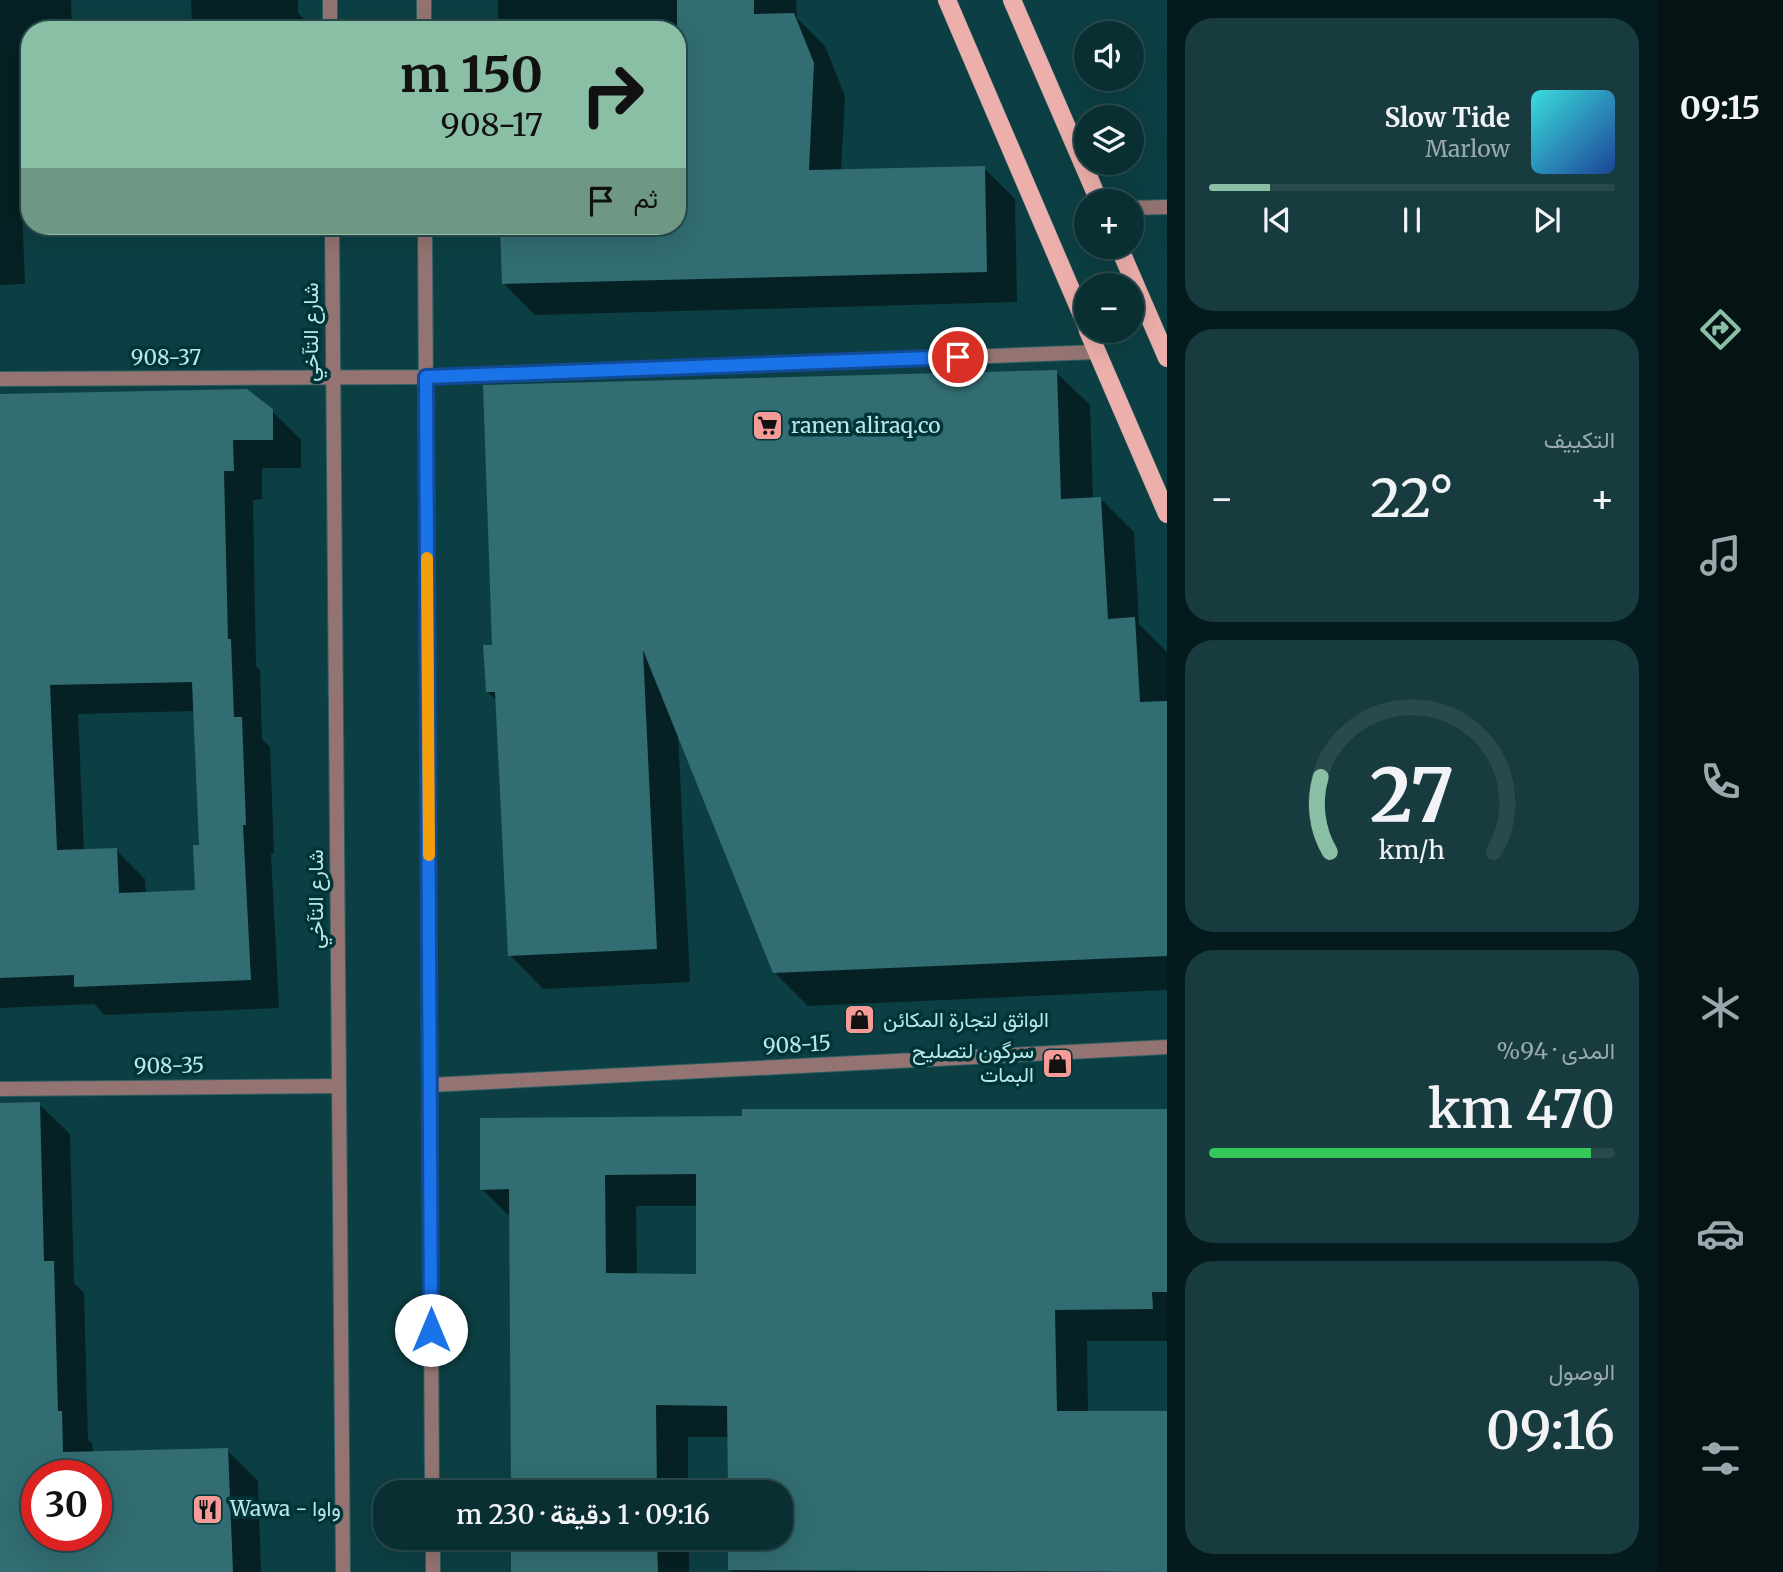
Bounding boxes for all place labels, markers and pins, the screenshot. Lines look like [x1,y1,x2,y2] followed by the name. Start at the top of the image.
[928,327,988,387] pin
[751,409,785,443] supermarket icon: ranen aliraq.co
[791,412,941,439] place label: ranen aliraq.co
[843,1003,877,1037] shop icon: الواثق لتجارة المكائن
[883,1006,1049,1033] place label: الواثق لتجارة المكائن
[912,1037,1034,1088] place label: سرگون لتصليح البمات
[1040,1046,1074,1080] shop icon: سرگون لتصليح البمات
[190,1492,224,1526] restaurant icon: Wawa - واوا
[229,1495,341,1522] place label: Wawa - واوا

